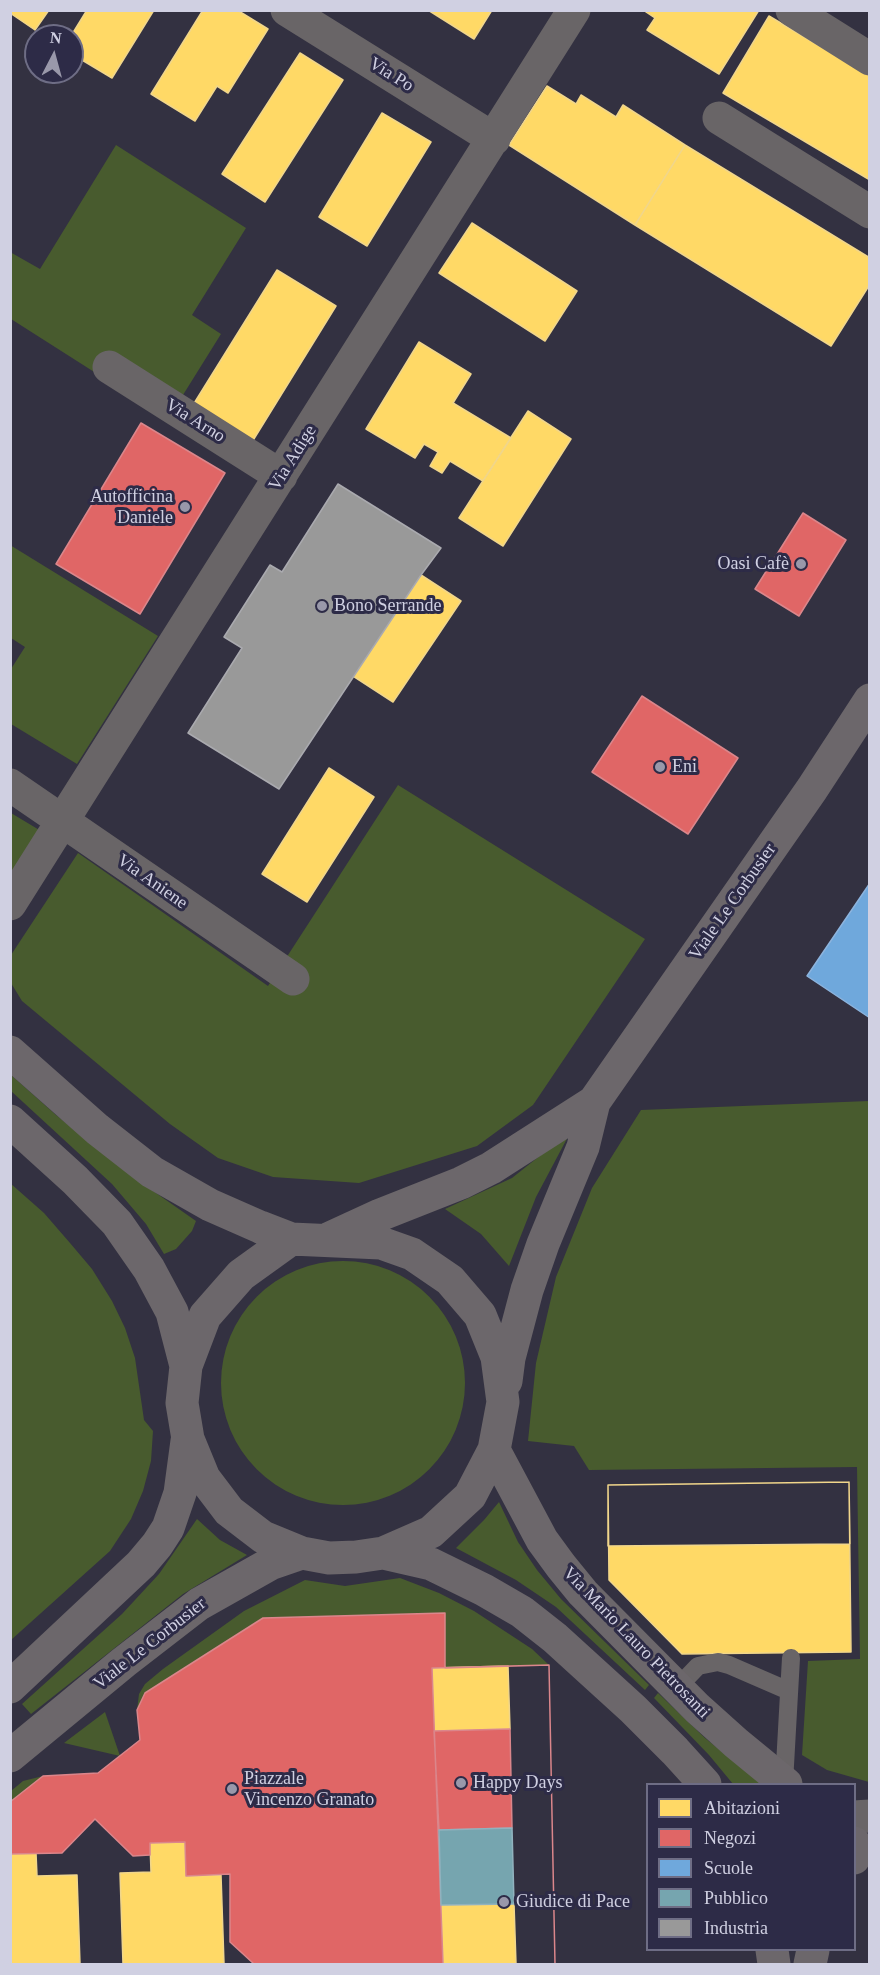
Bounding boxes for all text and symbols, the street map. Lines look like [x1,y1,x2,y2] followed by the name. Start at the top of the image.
[24,24,84,84] north arrow
[49,29,62,47] text: N
[365,53,417,97] street label: Via Po
[161,394,229,448] street label: Via Arno
[264,421,322,495] street label: Via Adige
[90,486,173,528] place label: Autofficina Daniele
[178,500,192,514] marker: Autofficina Daniele
[718,553,789,575] place label: Oasi Cafè
[794,557,808,571] marker: Oasi Cafè
[334,595,441,617] place label: Bono Serrande
[315,599,329,613] marker: Bono Serrande
[672,756,697,778] place label: Eni
[653,760,667,774] marker: Eni
[685,840,781,964] street label: Viale Le Corbusier
[112,850,192,914] street label: Via Aniene
[558,1563,714,1723] street label: Via Mario Lauro Pietrosanti
[89,1593,211,1695] street label: Viale Le Corbusier
[244,1768,374,1810] place label: Piazzale Vincenzo Granato
[473,1772,562,1794] place label: Happy Days
[454,1776,468,1790] marker: Happy Days
[225,1782,239,1796] marker: Piazzale Vincenzo Granato
[646,1783,856,1951] legend
[704,1798,780,1818] text: Abitazioni
[704,1828,756,1848] text: Negozi
[704,1858,753,1878] text: Scuole
[704,1888,768,1908] text: Pubblico
[516,1891,630,1913] place label: Giudice di Pace
[497,1895,511,1909] marker: Giudice di Pace
[704,1918,768,1938] text: Industria

